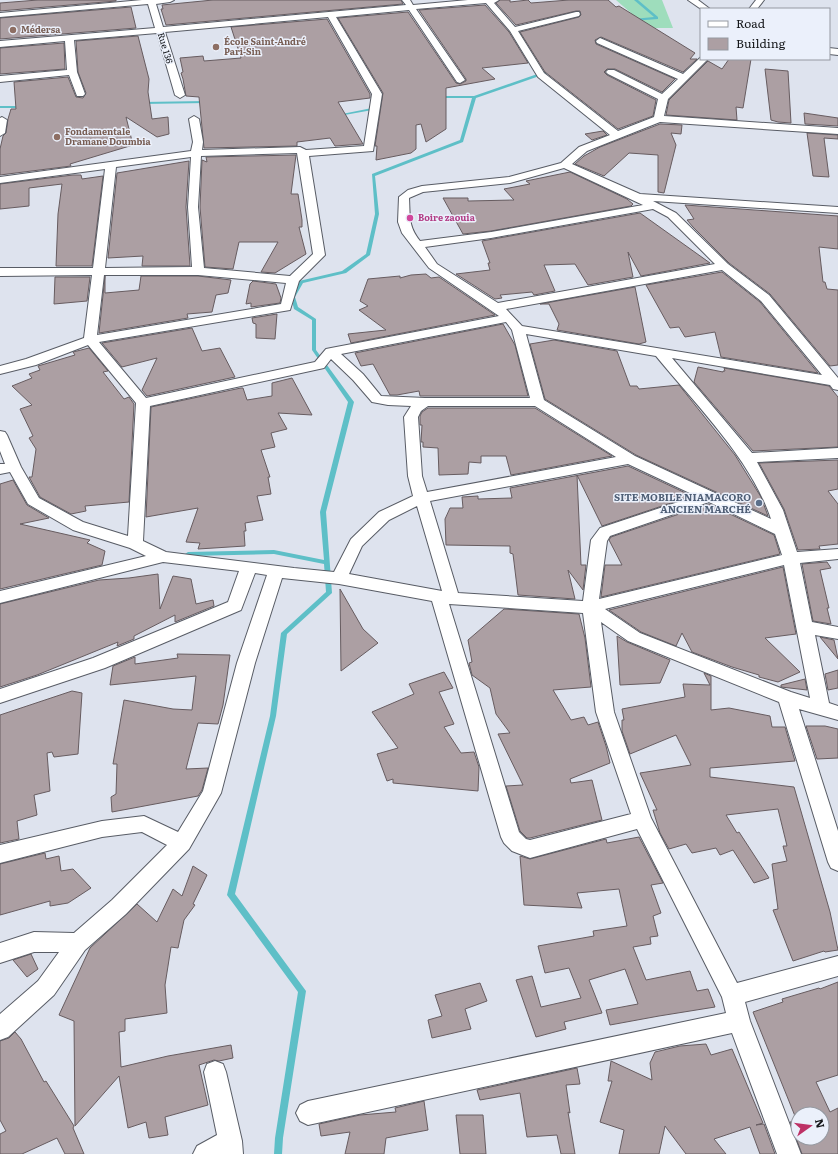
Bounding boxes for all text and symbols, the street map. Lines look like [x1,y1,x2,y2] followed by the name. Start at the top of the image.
[700,8,830,60] legend
[736,14,766,32] text: Road
[21,22,61,36] place label: Médersa
[8,25,18,35] marker: Médersa
[155,31,177,65] street label: Rue 136
[224,34,306,58] place label: École Saint-André Pari-Sin
[736,34,786,52] text: Building
[211,42,221,52] marker: École Saint-André Pari-Sin
[65,124,152,148] place label: Fondamentale Dramane Doumbia
[52,132,62,142] marker: Fondamentale Dramane Doumbia
[418,210,476,224] place label: Boire zaouia
[405,213,415,223] marker: Boire zaouia
[614,489,751,516] place label: SITE MOBILE NIAMACORO ANCIEN MARCHÉ
[754,498,764,508] marker: SITE MOBILE NIAMACORO ANCIEN MARCHÉ
[790,1106,830,1146] north arrow
[812,1117,830,1130] text: N

